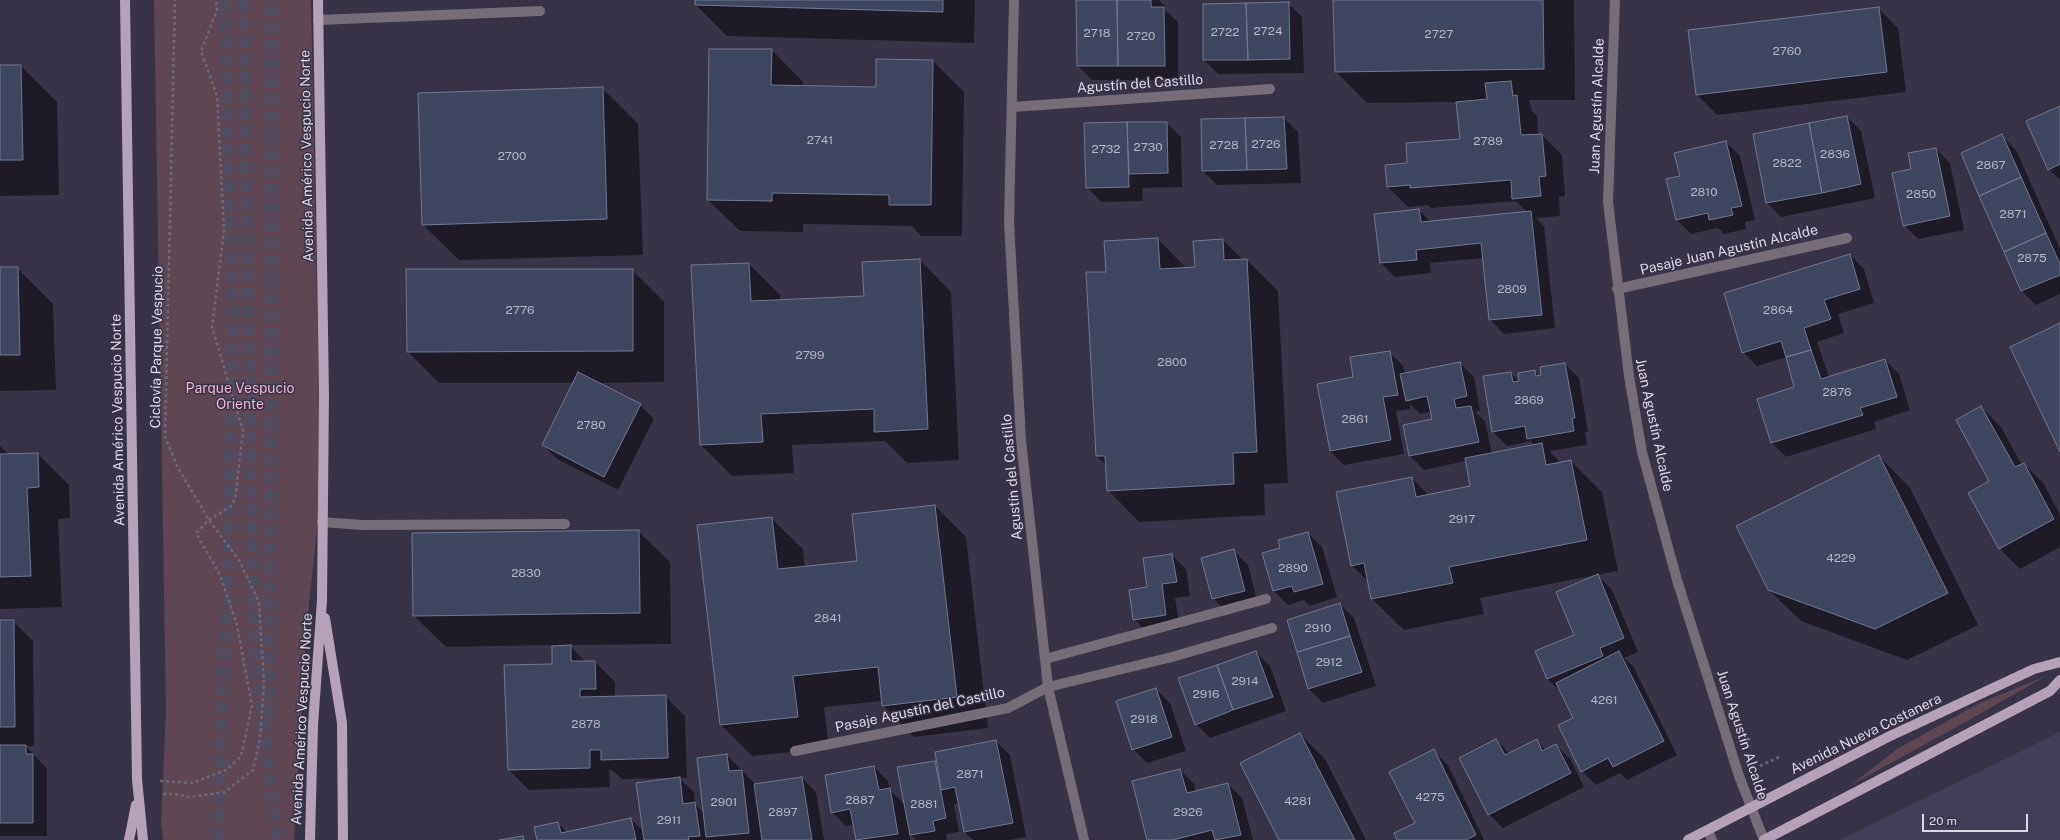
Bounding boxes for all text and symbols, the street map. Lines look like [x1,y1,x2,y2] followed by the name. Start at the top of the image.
[1253,24,1283,38] house number: 2724
[1211,25,1239,39] house number: 2722
[1083,26,1111,40] house number: 2718
[1425,27,1453,41] house number: 2727
[1127,29,1155,43] house number: 2720
[1586,38,1608,174] street label: Juan Agustín Alcalde
[1773,44,1801,58] house number: 2760
[297,50,317,262] street label: Avenida Américo Vespucio Norte
[1076,71,1204,97] street label: Agustín del Castillo
[807,133,833,147] house number: 2741
[1473,134,1503,148] house number: 2789
[1251,137,1281,151] house number: 2726
[1209,138,1239,152] house number: 2728
[1134,140,1162,154] house number: 2730
[1092,142,1120,156] house number: 2732
[1820,147,1850,161] house number: 2836
[498,149,526,163] house number: 2700
[1772,156,1802,170] house number: 2822
[1976,158,2006,172] house number: 2867
[1690,185,1718,199] house number: 2810
[1906,187,1936,201] house number: 2850
[1999,207,2027,221] house number: 2871
[1638,221,1820,279] street label: Pasaje Juan Agustín Alcalde
[2017,251,2047,265] house number: 2875
[147,266,167,428] street label: Ciclovía Parque Vespucio
[1497,282,1527,296] house number: 2809
[506,303,534,317] house number: 2776
[1763,303,1793,317] house number: 2864
[108,314,128,526] street label: Avenida Américo Vespucio Norte
[795,348,825,362] house number: 2799
[1157,355,1187,369] house number: 2800
[1632,357,1676,493] street label: Juan Agustín Alcalde
[186,381,294,414] park label: Parque Vespucio Oriente
[1822,385,1852,399] house number: 2876
[1514,393,1544,407] house number: 2869
[1341,412,1369,426] house number: 2861
[998,413,1026,541] street label: Agustín del Castillo
[576,418,606,432] house number: 2780
[1449,512,1475,526] house number: 2917
[1826,551,1856,565] house number: 4229
[1278,561,1308,575] house number: 2890
[511,566,541,580] house number: 2830
[814,611,842,625] house number: 2841
[288,613,316,825] street label: Avenida Américo Vespucio Norte
[1305,621,1331,635] house number: 2910
[1316,655,1342,669] house number: 2912
[1713,668,1771,802] street label: Juan Agustín Alcalde
[1231,674,1259,688] house number: 2914
[834,684,1006,736] street label: Pasaje Agustín del Castillo
[1193,687,1219,701] house number: 2916
[1788,690,1944,778] street label: Avenida Nueva Costanera
[1590,693,1618,707] house number: 4261
[1130,712,1158,726] house number: 2918
[571,717,601,731] house number: 2878
[956,767,984,781] house number: 2871
[1415,790,1445,804] house number: 4275
[845,793,875,807] house number: 2887
[1284,794,1312,808] house number: 4281
[711,795,737,809] house number: 2901
[910,797,938,811] house number: 2881
[768,805,798,819] house number: 2897
[1173,805,1203,819] house number: 2926
[1924,806,2030,832] scale bar
[657,813,681,827] house number: 2911
[1929,814,1957,828] text: 20 m

